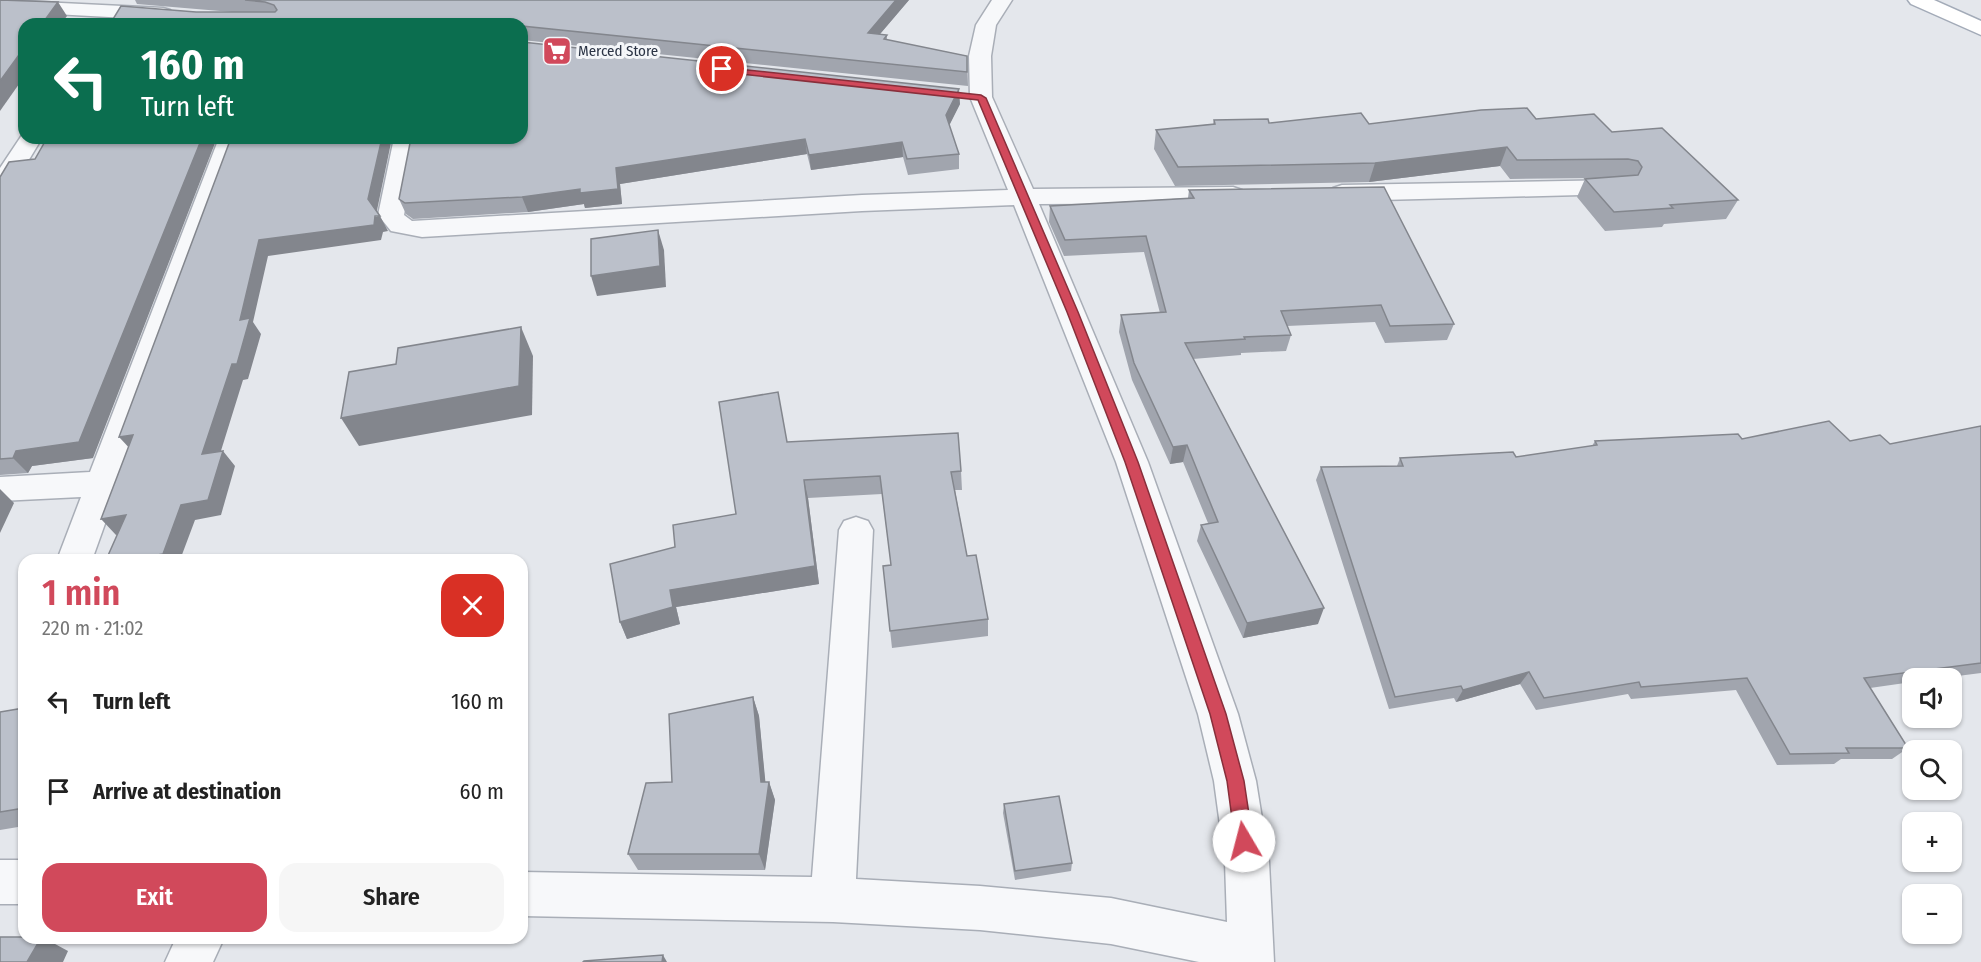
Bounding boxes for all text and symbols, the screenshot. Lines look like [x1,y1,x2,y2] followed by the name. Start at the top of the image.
[541,35,573,67] supermarket icon: Merced Store
[141,40,244,90] text: 160 m
[42,42,120,120] icon: left
[578,42,658,60] place label: Merced Store
[696,43,747,94] pin
[705,52,738,85] icon: arrive
[141,91,234,123] text: Turn left
[42,571,120,615] text: 1 min
[441,574,504,637] button: close
[42,616,143,640] text: 220 m · 21:02
[1902,668,1962,944] map controls
[1902,668,1962,728] button: sound
[42,685,75,718] icon: left
[93,688,171,715] text: Turn left
[451,688,504,715] text: 160 m
[1902,740,1962,800] button: search
[42,775,75,808] icon: arrive
[93,778,281,805] text: Arrive at destination
[460,778,504,805] text: 60 m
[1212,809,1276,873] position arrow
[1902,812,1962,872] button: +
[42,863,267,932] button: Exit
[279,863,504,932] button: Share
[1902,884,1962,944] button: −

